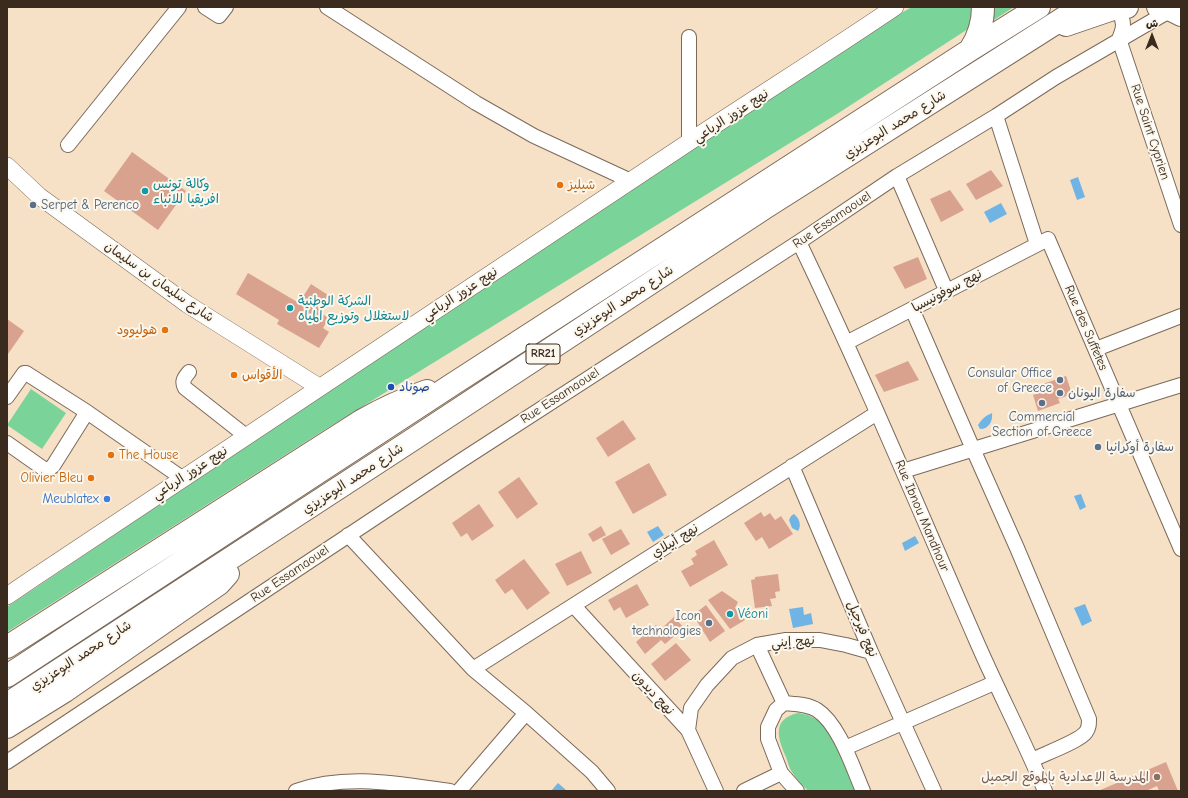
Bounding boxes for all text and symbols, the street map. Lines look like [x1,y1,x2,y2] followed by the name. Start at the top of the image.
[1132,16,1172,56] north arrow
[1146,17,1158,30] text: ش
[1127,82,1173,182] street label: Rue Saint Cyprien
[690,86,772,146] street label: نهج عزوز الرباعي
[841,87,949,163] street label: شارع محمد البوعزيزي
[153,176,219,207] place label: وكالة تونس افريقيا للانباء
[568,177,595,193] place label: شيليز
[555,180,565,190] marker: شيليز
[140,186,150,196] marker: وكالة تونس افريقيا للانباء
[790,188,874,252] street label: Rue Essamaouel
[41,197,139,213] place label: Serpet & Perenco
[28,200,38,210] marker: Serpet & Perenco
[101,238,217,326] street label: شارع سليمان بن سليمان
[570,263,676,339] street label: شارع محمد البوعزيزي
[419,264,501,324] street label: نهج عزوز الرباعي
[909,266,985,316] street label: نهج سوفونيسبا
[1061,283,1111,373] street label: Rue des Suffetes
[298,293,409,324] place label: الشركة الوطنية لاستغلال وتوزيع المياه
[285,303,295,313] marker: الشركة الوطنية لاستغلال وتوزيع المياه
[117,322,157,338] place label: هوليوود
[160,325,170,335] marker: هوليوود
[526,344,560,364] road number: RR21
[518,365,602,427] street label: Rue Essamaouel
[968,365,1052,396] place label: Consular Office of Greece
[242,367,282,383] place label: الأقواس
[229,370,239,380] marker: الأقواس
[1055,375,1065,385] marker: Consular Office of Greece
[399,379,430,395] place label: صوناد
[386,382,396,392] marker: صوناد
[1068,385,1135,401] place label: سفارة اليونان
[1055,388,1065,398] marker: سفارة اليونان
[1037,398,1047,408] marker: Commercial Section of Greece
[992,409,1092,440] place label: Commercial Section of Greece
[1106,439,1174,455] place label: سفارة أوكرانيا
[300,441,406,517] street label: شارع محمد البوعزيزي
[1093,442,1103,452] marker: سفارة أوكرانيا
[149,443,231,503] street label: نهج عزوز الرباعي
[119,447,178,463] place label: The House
[106,450,116,460] marker: The House
[891,458,953,574] street label: Rue Ibnou Mandhour
[20,470,83,486] place label: Olivier Bleu
[86,473,96,483] marker: Olivier Bleu
[42,491,99,507] place label: Meublatex
[102,494,112,504] marker: Meublatex
[649,520,701,562] street label: نهج أبيلاي
[248,542,332,606] street label: Rue Essamaouel
[843,598,881,660] street label: نهج فيرجيل
[738,606,768,622] place label: Véoni
[632,608,701,639] place label: Icon technologies
[725,609,735,619] marker: Véoni
[28,618,134,694] street label: شارع محمد البوعزيزي
[704,618,714,628] marker: Icon technologies
[771,633,815,651] street label: نهج إيني
[629,668,677,718] street label: نهج ديدون
[981,769,1149,785] place label: المدرسة الإعدادية بالموقع الجميل
[1152,772,1162,782] marker: المدرسة الإعدادية بالموقع الجميل

